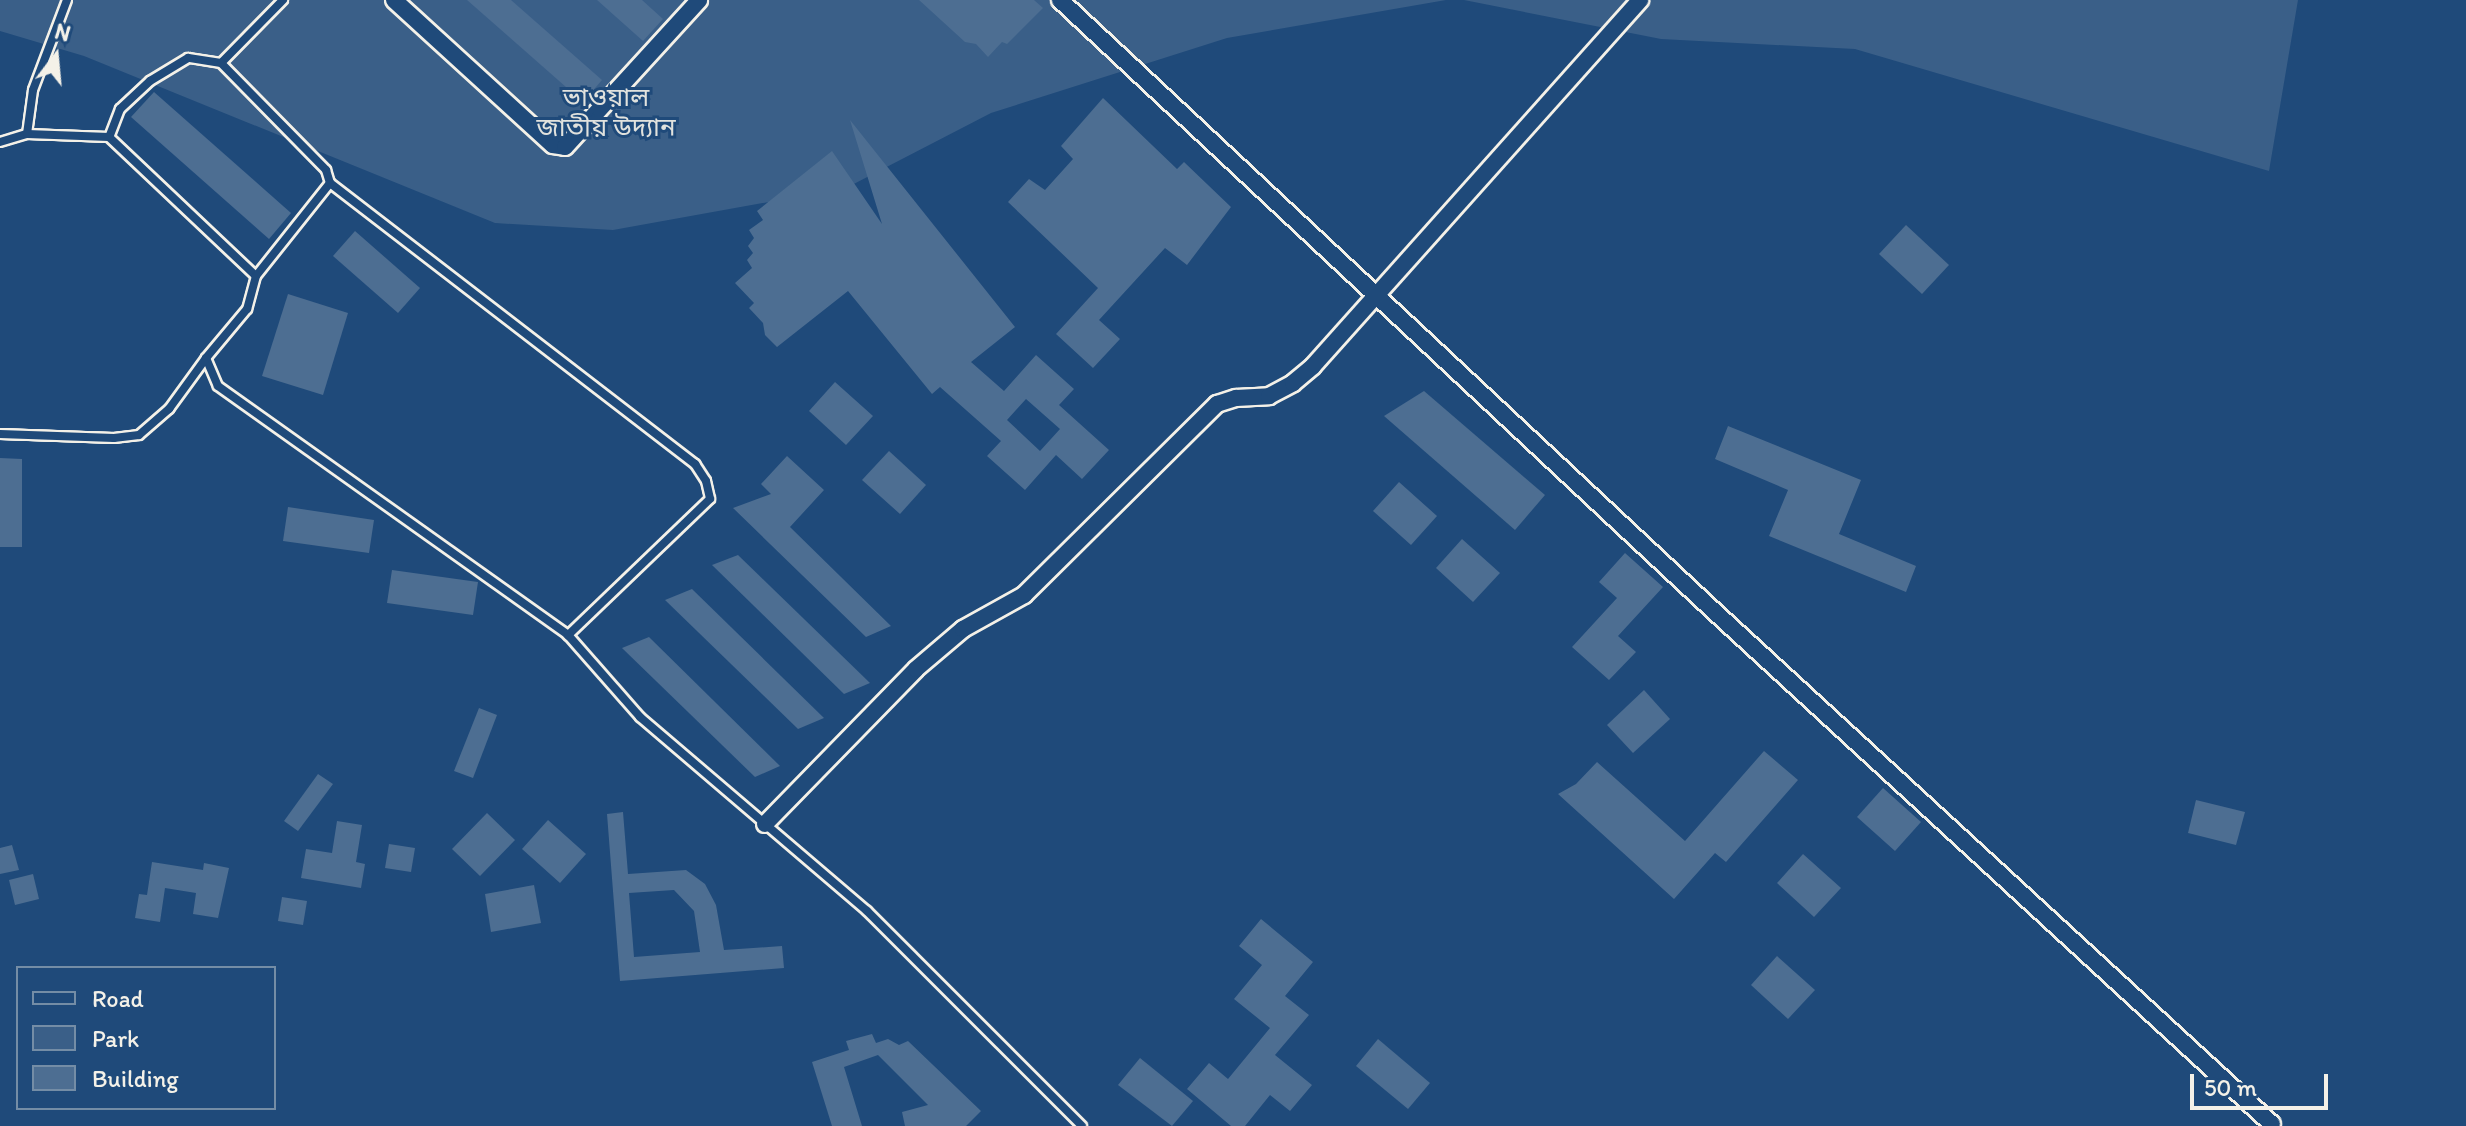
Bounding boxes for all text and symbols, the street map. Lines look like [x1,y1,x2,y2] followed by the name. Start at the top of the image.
[16,16,96,96] north arrow
[52,17,74,47] text: N
[536,82,676,144] park label: ভাওয়াল জাতীয় উদ্যান
[16,966,276,1110] legend
[92,984,144,1013] text: Road
[92,1024,139,1053] text: Park
[2194,1058,2332,1108] scale bar
[92,1064,179,1093] text: Building
[2204,1073,2257,1102] text: 50 m

